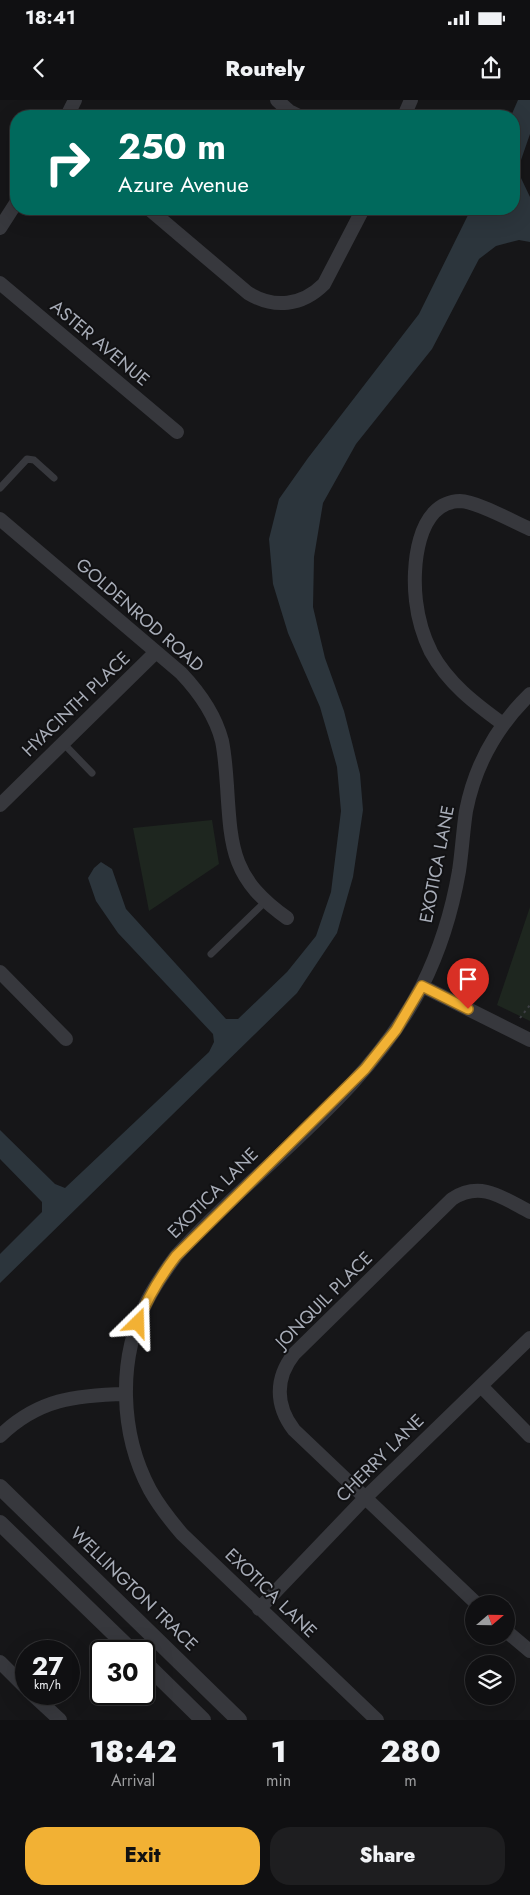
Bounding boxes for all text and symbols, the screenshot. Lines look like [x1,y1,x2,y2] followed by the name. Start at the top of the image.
[25,4,76,31] text: 18:41
[225,52,305,84] text: Routely
[25,54,53,82] icon: back
[477,54,505,82] icon: share
[118,122,226,172] text: 250 m
[35,130,100,195] icon: right
[118,168,249,200] text: Azure Avenue
[45,294,155,392] street label: ASTER AVENUE
[70,552,210,678] street label: GOLDENROD ROAD
[16,645,136,763] street label: HYACINTH PLACE
[413,803,461,925] street label: EXOTICA LANE
[447,958,489,1009] pin
[454,965,482,993] icon: arrive
[162,1142,264,1244] street label: EXOTICA LANE
[268,1246,378,1356] street label: JONQUIL PLACE
[111,1296,163,1348] position arrow
[330,1408,430,1508] street label: CHERRY LANE
[64,1521,204,1657] street label: WELLINGTON TRACE
[219,1542,323,1644] street label: EXOTICA LANE
[465,1595,515,1645] north arrow
[465,1595,515,1705] map controls
[90,1640,155,1705] speed limit sign: 30
[32,1648,63,1684] text: 27
[465,1655,515,1705] button: layers
[34,1676,61,1694] text: km/h
[89,1730,177,1773] text: 18:42
[271,1730,287,1773] text: 1
[380,1730,441,1773] text: 280
[111,1769,155,1792] text: Arrival
[266,1769,291,1792] text: min
[404,1769,417,1792] text: m
[25,1827,260,1885] button: Exit
[270,1827,505,1885] button: Share

